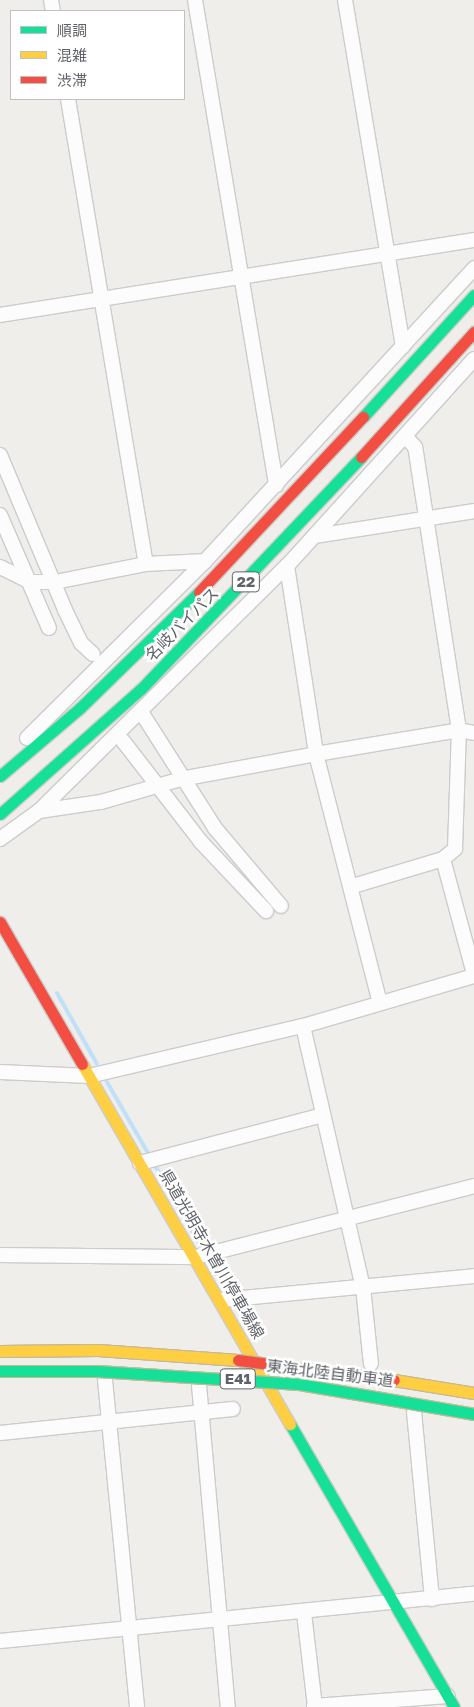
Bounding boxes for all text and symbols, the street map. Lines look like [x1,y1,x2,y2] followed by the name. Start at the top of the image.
[10,10,185,100] legend
[57,21,87,39] text: 順調
[57,46,87,64] text: 混雑
[57,71,87,89] text: 渋滞
[231,570,261,594] road number: 22
[141,583,223,665] street label: 名岐バイパス
[156,1166,268,1342] street label: 県道光明寺木曽川停車場線
[265,1356,395,1390] street label: 東海北陸自動車道
[219,1366,257,1392] road number: E41

